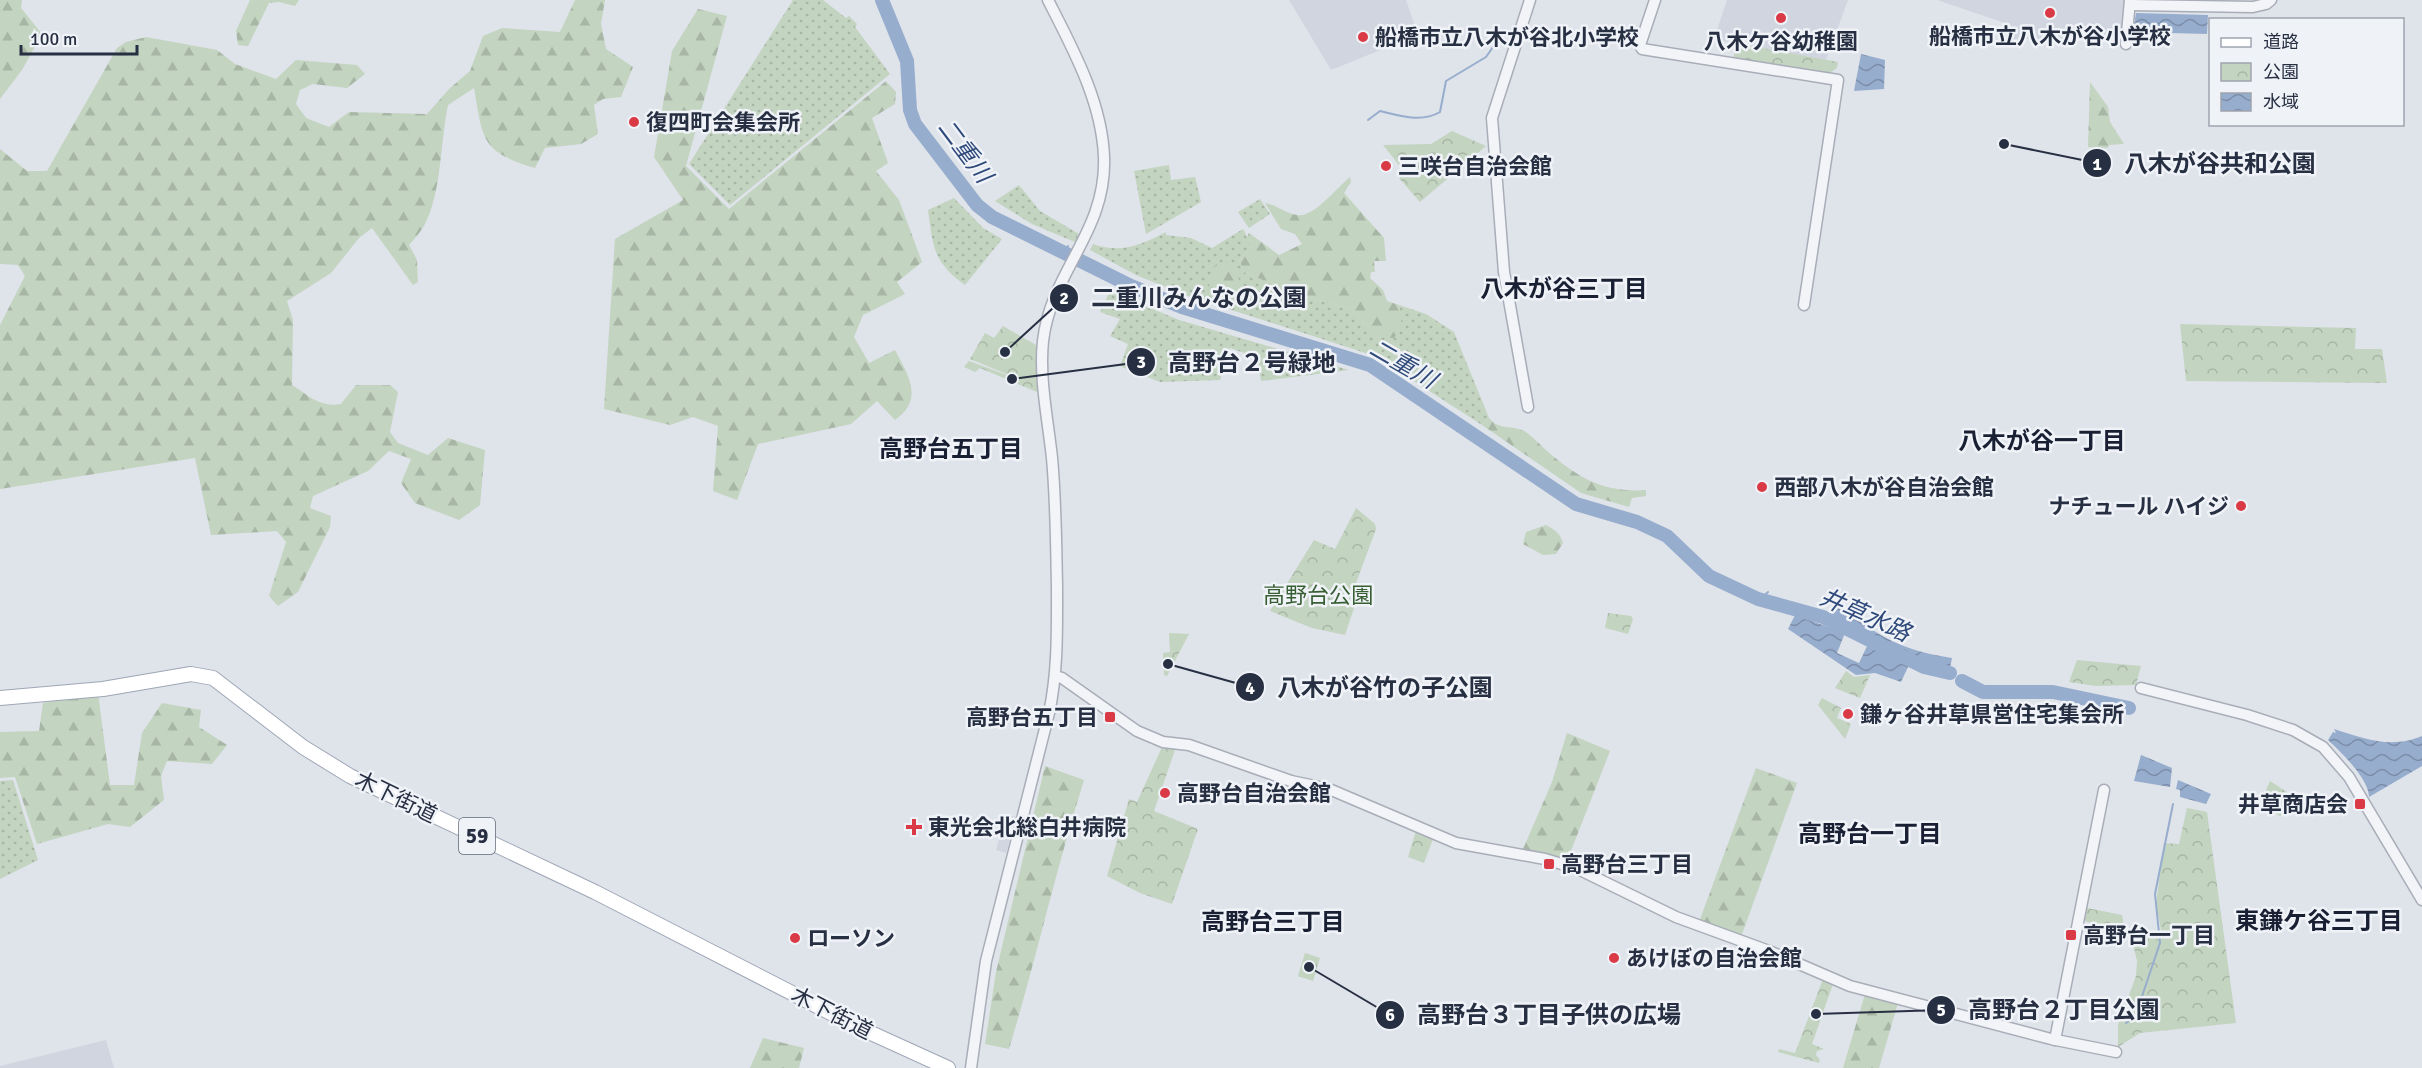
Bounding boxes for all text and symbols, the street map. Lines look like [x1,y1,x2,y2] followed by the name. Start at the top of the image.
[2043,6,2057,20] marker: 船橋市立八木が谷小学校
[1774,11,1788,25] marker: 八木ケ谷幼稚園
[21,18,136,56] scale bar
[2209,18,2404,126] legend
[1929,23,2171,50] place label: 船橋市立八木が谷小学校
[1375,24,1639,51] place label: 船橋市立八木が谷北小学校
[30,28,77,50] text: 100 m
[1704,28,1858,55] place label: 八木ケ谷幼稚園
[1356,30,1370,44] marker: 船橋市立八木が谷北小学校
[2263,31,2299,53] text: 道路
[2263,61,2299,83] text: 公園
[2263,91,2299,113] text: 水域
[646,109,800,136] place label: 復四町会集会所
[931,113,1000,191] water label: 二重川
[627,115,641,129] marker: 復四町会集会所
[2082,142,2328,184] callout: 八木が谷共和公園
[2124,149,2316,179] text: 八木が谷共和公園
[1398,153,1552,180] place label: 三咲台自治会館
[2092,153,2102,175] text: 1
[1379,159,1393,173] marker: 三咲台自治会館
[1480,274,1648,304] district label: 八木が谷三丁目
[1049,277,1319,319] callout: 二重川みんなの公園
[1091,283,1307,313] text: 二重川みんなの公園
[1059,287,1069,309] text: 2
[1364,333,1444,396] water label: 二重川
[1126,341,1348,383] callout: 高野台２号緑地
[1168,348,1336,378] text: 高野台２号緑地
[1136,351,1146,373] text: 3
[1958,426,2126,456] district label: 八木が谷一丁目
[879,434,1023,464] district label: 高野台五丁目
[1774,474,1994,501] place label: 西部八木が谷自治会館
[1755,480,1769,494] marker: 西部八木が谷自治会館
[2049,493,2229,520] place label: ナチュール ハイジ
[2234,499,2248,513] marker: ナチュール ハイジ
[1263,582,1373,609] park label: 高野台公園
[1815,582,1917,649] water label: 井草水路
[1235,666,1505,708] callout: 八木が谷竹の子公園
[1277,673,1493,703] text: 八木が谷竹の子公園
[1245,677,1255,699] text: 4
[1860,701,2124,728] place label: 鎌ヶ谷井草県営住宅集会所
[966,704,1098,731] place label: 高野台五丁目
[1841,707,1855,721] marker: 鎌ヶ谷井草県営住宅集会所
[1103,710,1117,724] marker: 高野台五丁目
[351,766,441,828] street label: 木下街道
[1177,780,1331,807] place label: 高野台自治会館
[1158,786,1172,800] marker: 高野台自治会館
[2238,791,2348,818] place label: 井草商店会
[2353,797,2367,811] marker: 井草商店会
[928,814,1126,841] place label: 東光会北総白井病院
[459,818,495,854] road number: 59
[905,818,923,836] marker: 東光会北総白井病院
[1798,819,1942,849] district label: 高野台一丁目
[1561,851,1693,878] place label: 高野台三丁目
[1542,857,1556,871] marker: 高野台三丁目
[2235,906,2403,936] district label: 東鎌ケ谷三丁目
[1201,907,1345,937] district label: 高野台三丁目
[2083,922,2215,949] place label: 高野台一丁目
[807,925,895,952] place label: ローソン
[2064,928,2078,942] marker: 高野台一丁目
[788,931,802,945] marker: ローソン
[1626,945,1802,972] place label: あけぼの自治会館
[1607,951,1621,965] marker: あけぼの自治会館
[787,981,877,1045] street label: 木下街道
[1926,989,2172,1031] callout: 高野台２丁目公園
[1375,994,1693,1036] callout: 高野台３丁目子供の広場
[1968,995,2160,1025] text: 高野台２丁目公園
[1936,999,1946,1021] text: 5
[1417,1000,1681,1030] text: 高野台３丁目子供の広場
[1385,1004,1395,1026] text: 6

